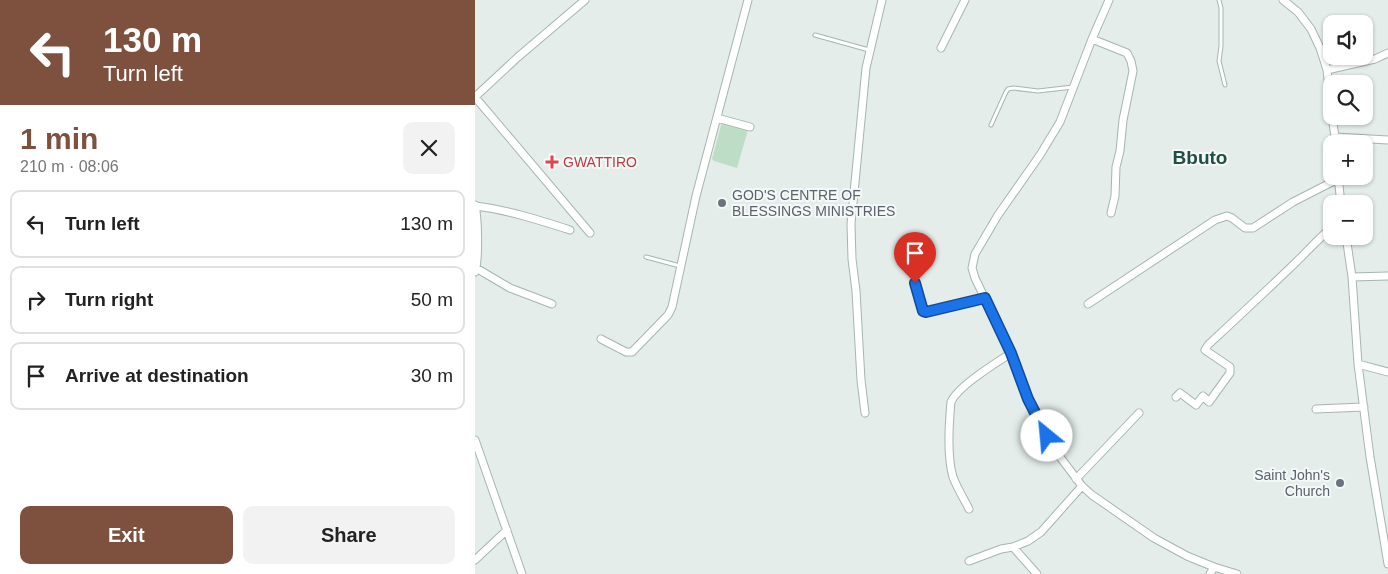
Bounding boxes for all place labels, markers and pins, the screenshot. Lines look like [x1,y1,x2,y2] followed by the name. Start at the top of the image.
[563,154,637,170] place label: GWATTIRO
[545,155,559,169] marker: GWATTIRO
[732,187,895,219] place label: GOD'S CENTRE OF BLESSINGS MINISTRIES
[716,197,728,209] marker: GOD'S CENTRE OF BLESSINGS MINISTRIES
[894,232,936,283] pin
[1254,467,1330,499] place label: Saint John's Church
[1334,477,1346,489] marker: Saint John's Church

